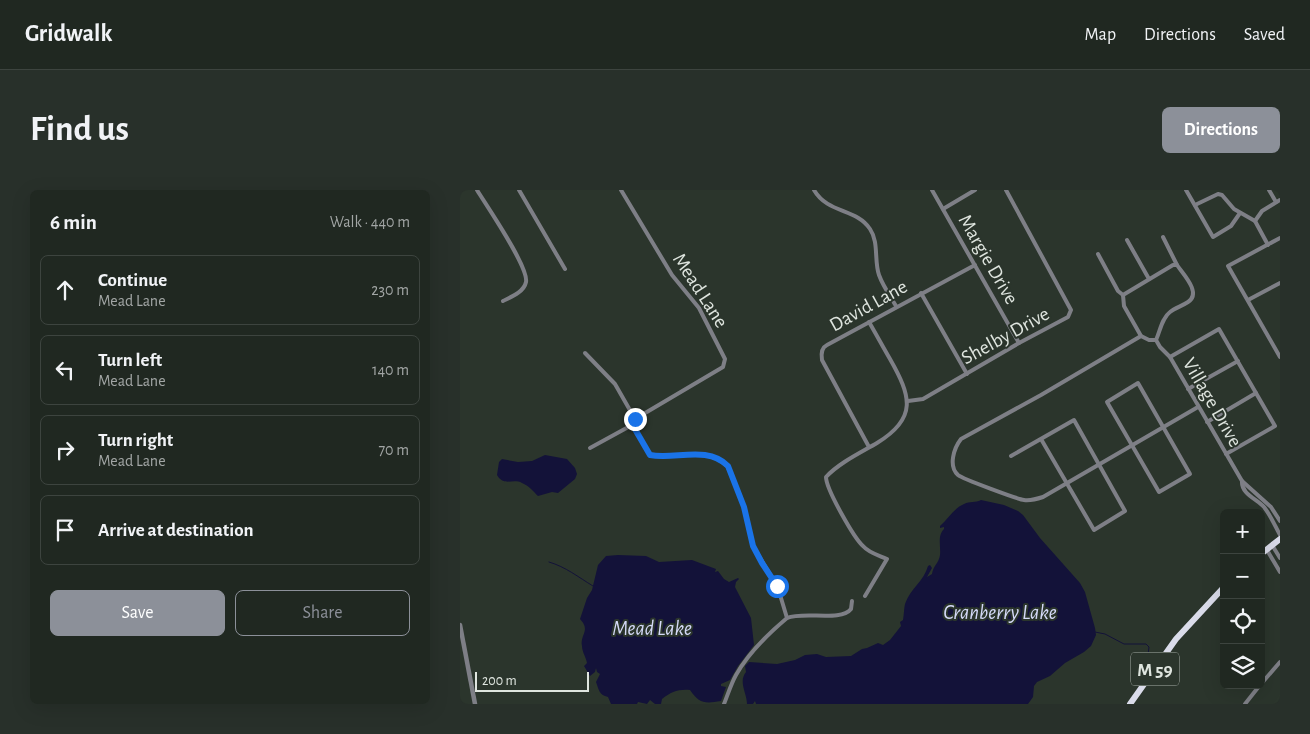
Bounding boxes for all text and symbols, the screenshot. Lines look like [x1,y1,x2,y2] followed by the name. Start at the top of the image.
[25,22,112,46] text: Gridwalk
[1085,26,1116,44] text: Map
[1144,26,1216,44] text: Directions
[1244,26,1285,44] text: Saved
[1162,107,1280,153] button: Directions
[30,112,129,147] text: Find us
[955,211,1022,308] street label: Margie Drive
[50,212,97,233] text: 6 min
[330,214,410,230] text: Walk · 440 m
[669,250,732,331] street label: Mead Lane
[98,271,167,290] text: Continue
[51,276,79,304] icon: ahead
[826,276,911,335] street label: David Lane
[371,282,409,298] text: 230 m
[98,293,166,309] text: Mead Lane
[958,304,1053,368] street label: Shelby Drive
[98,351,162,370] text: Turn left
[1179,355,1246,450] street label: Village Drive
[51,356,79,384] icon: left
[372,362,409,378] text: 140 m
[98,373,166,389] text: Mead Lane
[624,408,647,431] route end
[98,431,173,450] text: Turn right
[51,436,79,464] icon: right
[378,442,409,458] text: 70 m
[98,453,166,469] text: Mead Lane
[1220,509,1265,689] map controls
[1220,509,1265,554] button: +
[51,516,79,544] icon: arrive
[98,521,254,540] text: Arrive at destination
[1220,554,1265,599] button: −
[766,575,789,598] route start
[50,590,225,636] button: Save
[235,590,410,636] button: Share
[1220,599,1265,644] button: locate
[943,602,1057,623] water label: Cranberry Lake
[612,618,692,639] water label: Mead Lake
[1220,644,1265,689] button: layers
[1131,652,1179,686] road number: M 59
[475,669,589,692] scale bar
[482,674,517,688] text: 200 m

